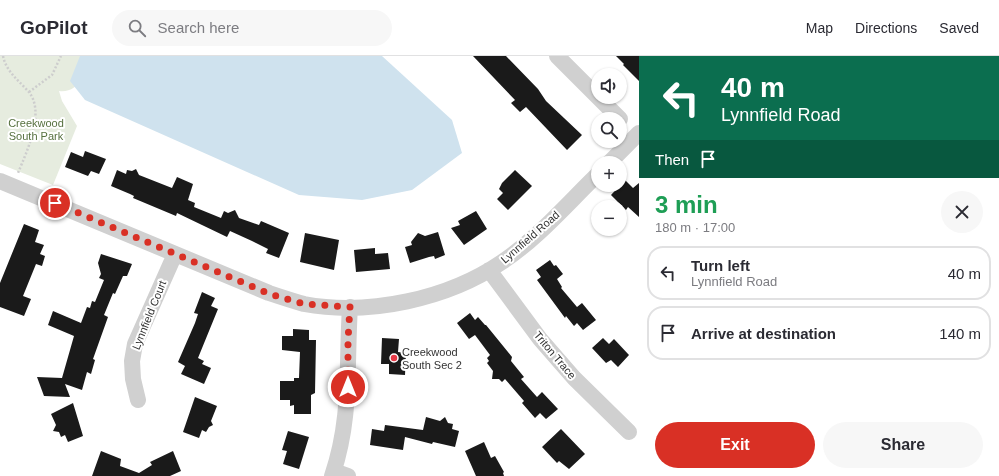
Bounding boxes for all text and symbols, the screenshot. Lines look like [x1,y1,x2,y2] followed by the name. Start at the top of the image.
[112,10,392,46] search box
[20,17,88,38] text: GoPilot
[126,17,148,39] icon: search
[158,19,239,36] text: Search here
[806,20,833,36] text: Map
[855,20,917,36] text: Directions
[939,20,979,36] text: Saved
[591,68,627,236] map controls
[591,68,627,104] button: sound
[655,72,707,124] icon: left
[721,72,785,103] text: 40 m
[721,105,840,125] text: Lynnfield Road
[591,112,627,148] button: search
[8,117,64,142] park label: Creekwood South Park
[697,148,719,170] icon: arrive
[655,151,689,168] text: Then
[591,156,627,192] button: +
[38,186,72,220] pin
[655,191,718,218] text: 3 min
[941,191,983,233] button: close
[44,192,66,214] icon: arrive
[591,200,627,236] button: −
[499,209,561,265] street label: Lynnfield Road
[655,220,735,235] text: 180 m · 17:00
[691,257,750,274] text: Turn left
[657,262,679,284] icon: left
[948,265,981,282] text: 40 m
[691,274,777,289] text: Lynnfield Road
[130,279,168,351] street label: Lynnfield Court
[657,322,679,344] icon: arrive
[691,325,836,342] text: Arrive at destination
[939,325,981,342] text: 140 m
[532,329,578,381] street label: Triton Trace
[402,346,462,371] place label: Creekwood South Sec 2
[389,353,399,363] marker: Creekwood South Sec 2
[327,366,369,408] position arrow
[655,422,815,468] button: Exit
[823,422,983,468] button: Share

